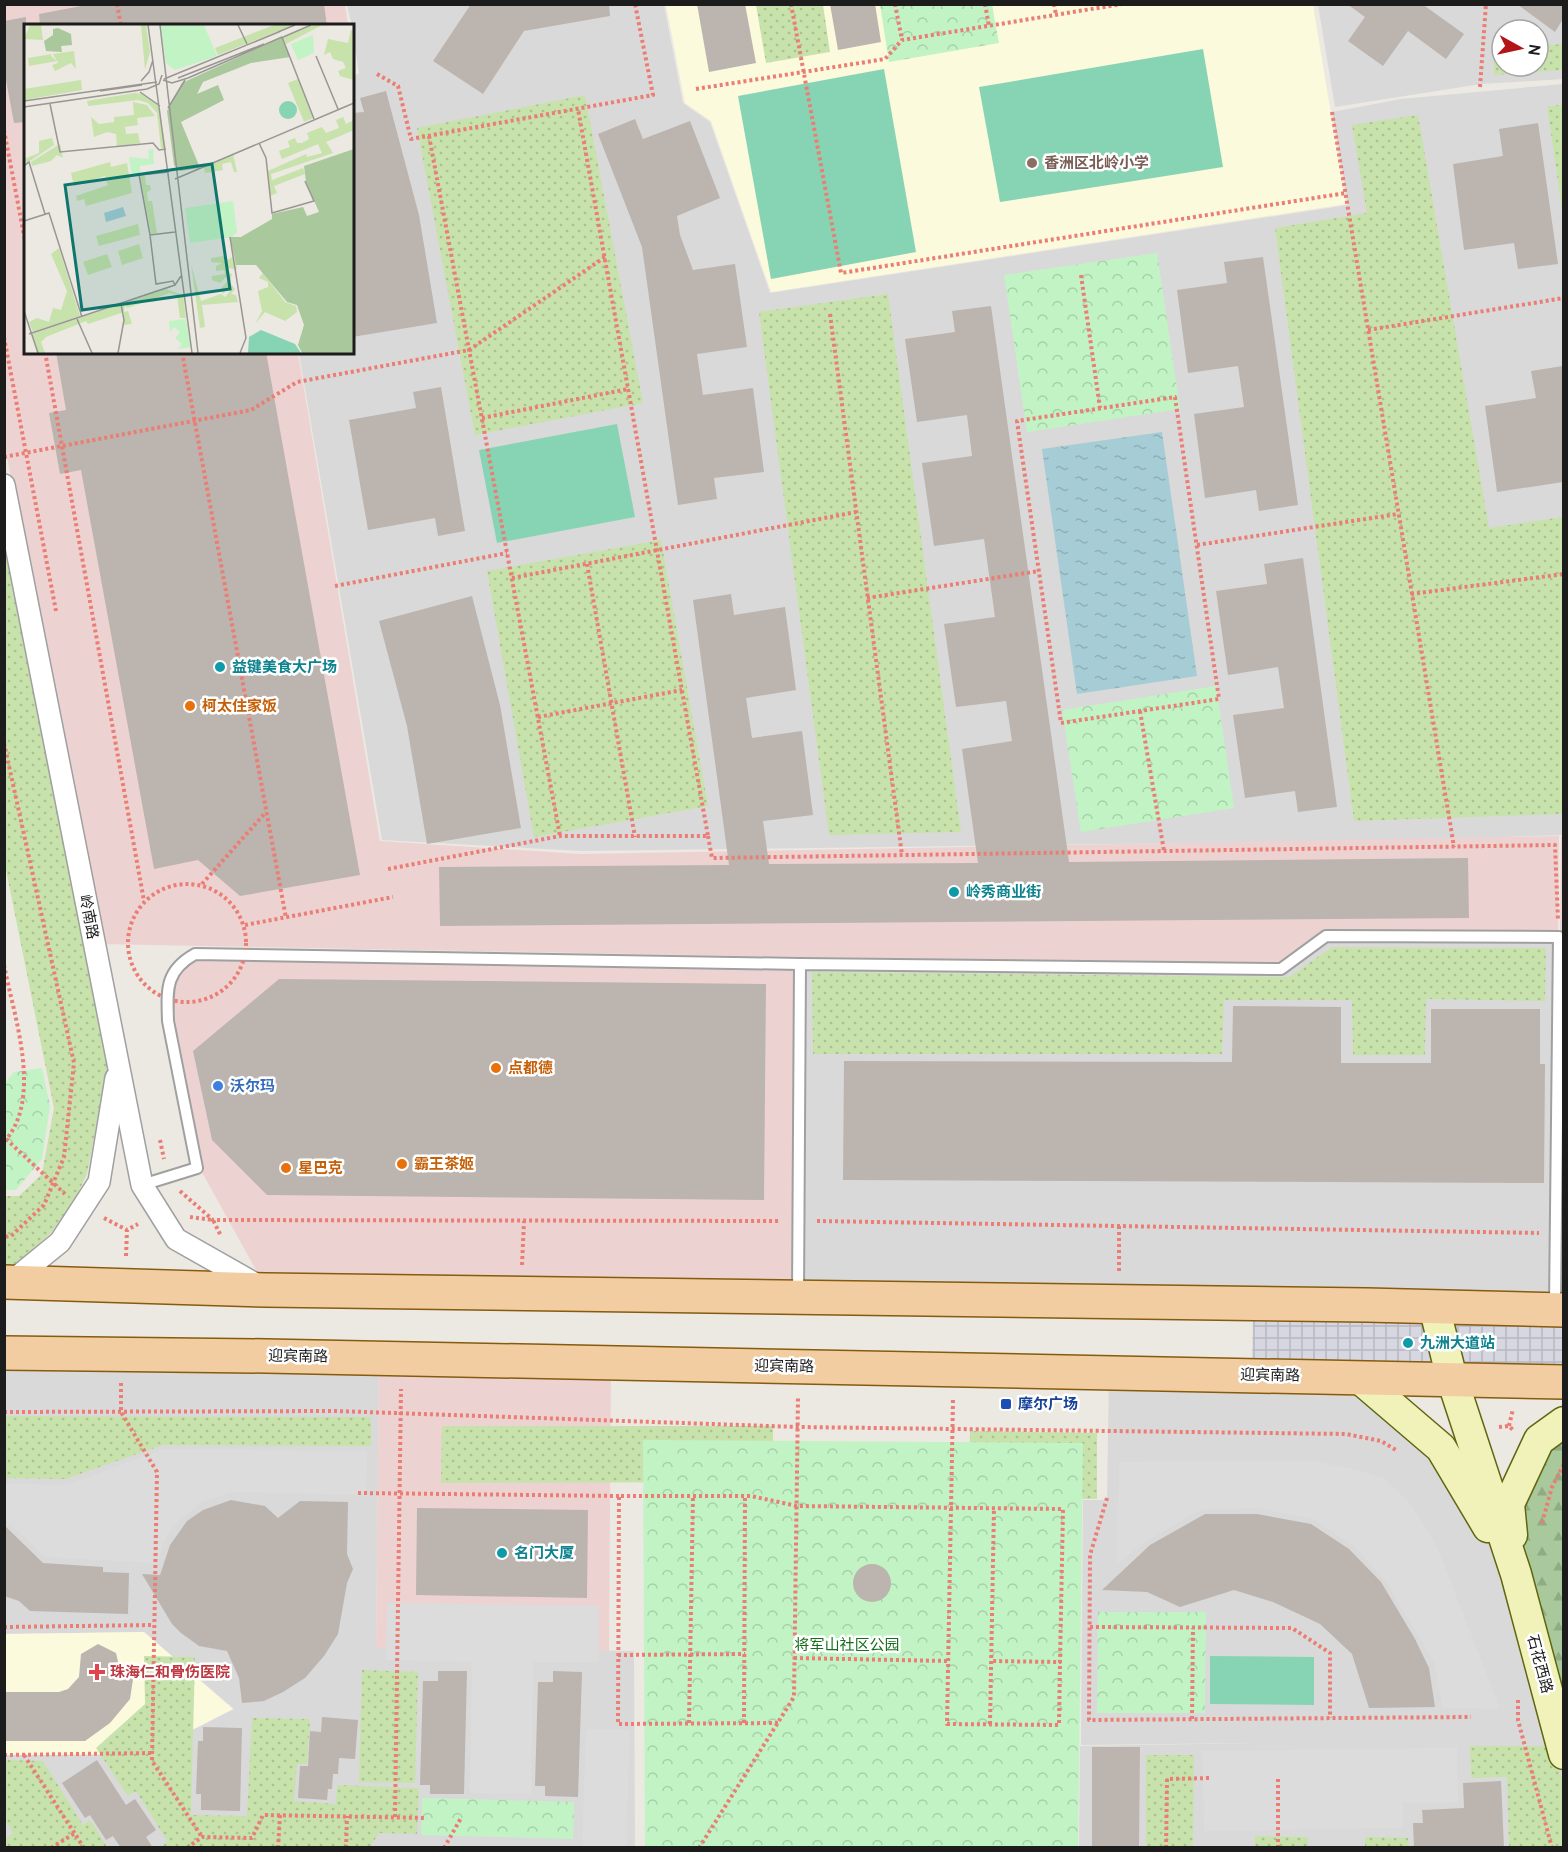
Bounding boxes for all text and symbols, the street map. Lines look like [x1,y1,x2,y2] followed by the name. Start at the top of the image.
[1490,18,1550,78] north arrow
[24,24,354,354] inset map
[1522,43,1544,57] text: N
[1044,154,1149,174] place label: 香洲区北岭小学
[1025,156,1039,170] marker: 香洲区北岭小学
[232,659,337,678] place label: 益键美食大广场
[213,660,227,674] marker: 益键美食大广场
[202,698,277,717] place label: 柯太住家饭
[183,699,197,713] marker: 柯太住家饭
[966,883,1041,903] place label: 岭秀商业街
[947,885,961,899] marker: 岭秀商业街
[74,893,102,941] street label: 岭南路
[508,1059,553,1079] place label: 点都德
[489,1061,503,1075] marker: 点都德
[230,1078,275,1097] place label: 沃尔玛
[211,1079,225,1093] marker: 沃尔玛
[414,1155,474,1175] place label: 霸王茶姬
[395,1157,409,1171] marker: 霸王茶姬
[298,1160,343,1179] place label: 星巴克
[279,1161,293,1175] marker: 星巴克
[1420,1335,1495,1354] place label: 九洲大道站
[1401,1336,1415,1350] marker: 九洲大道站
[268,1347,328,1368] street label: 迎宾南路
[754,1357,814,1378] street label: 迎宾南路
[1240,1366,1300,1387] street label: 迎宾南路
[1018,1396,1078,1415] place label: 摩尔广场
[999,1397,1013,1411] marker: 摩尔广场
[514,1545,574,1564] place label: 名门大厦
[495,1546,509,1560] marker: 名门大厦
[1522,1633,1555,1696] street label: 石花西路
[794,1637,900,1656] park label: 将军山社区公园
[88,1663,106,1681] marker: 珠海仁和骨伤医院
[110,1664,230,1683] place label: 珠海仁和骨伤医院

